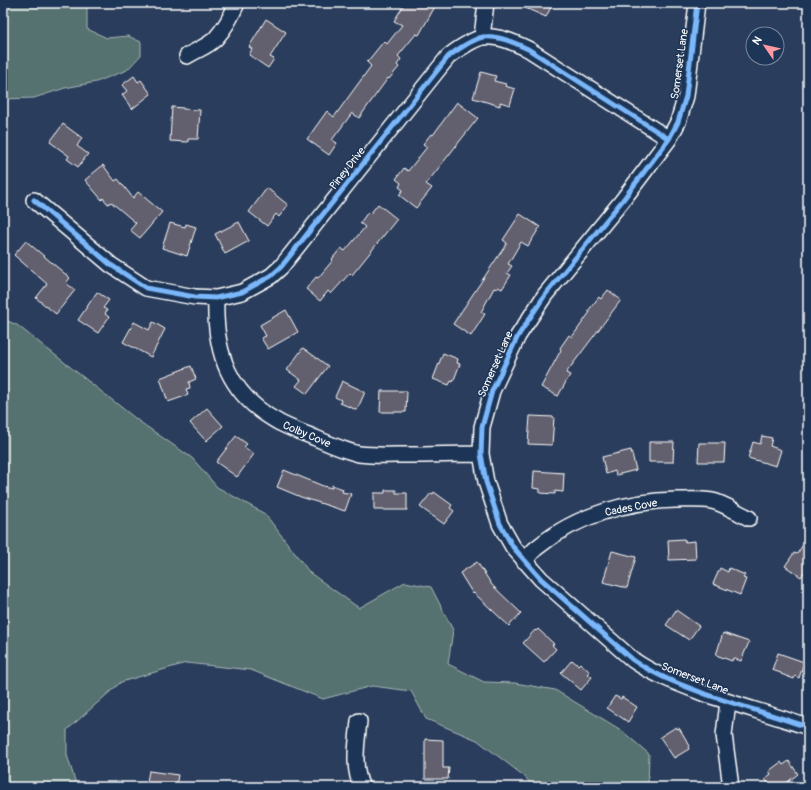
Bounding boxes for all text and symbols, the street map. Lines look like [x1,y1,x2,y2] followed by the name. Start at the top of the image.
[745,26,785,66] north arrow
[668,27,691,100] street label: Somerset Lane
[750,34,765,47] text: N
[327,144,368,192] street label: Piney Drive
[475,329,516,399] street label: Somerset Lane
[281,419,333,451] street label: Colby Cove
[604,496,659,519] street label: Cades Cove
[659,660,731,697] street label: Somerset Lane

